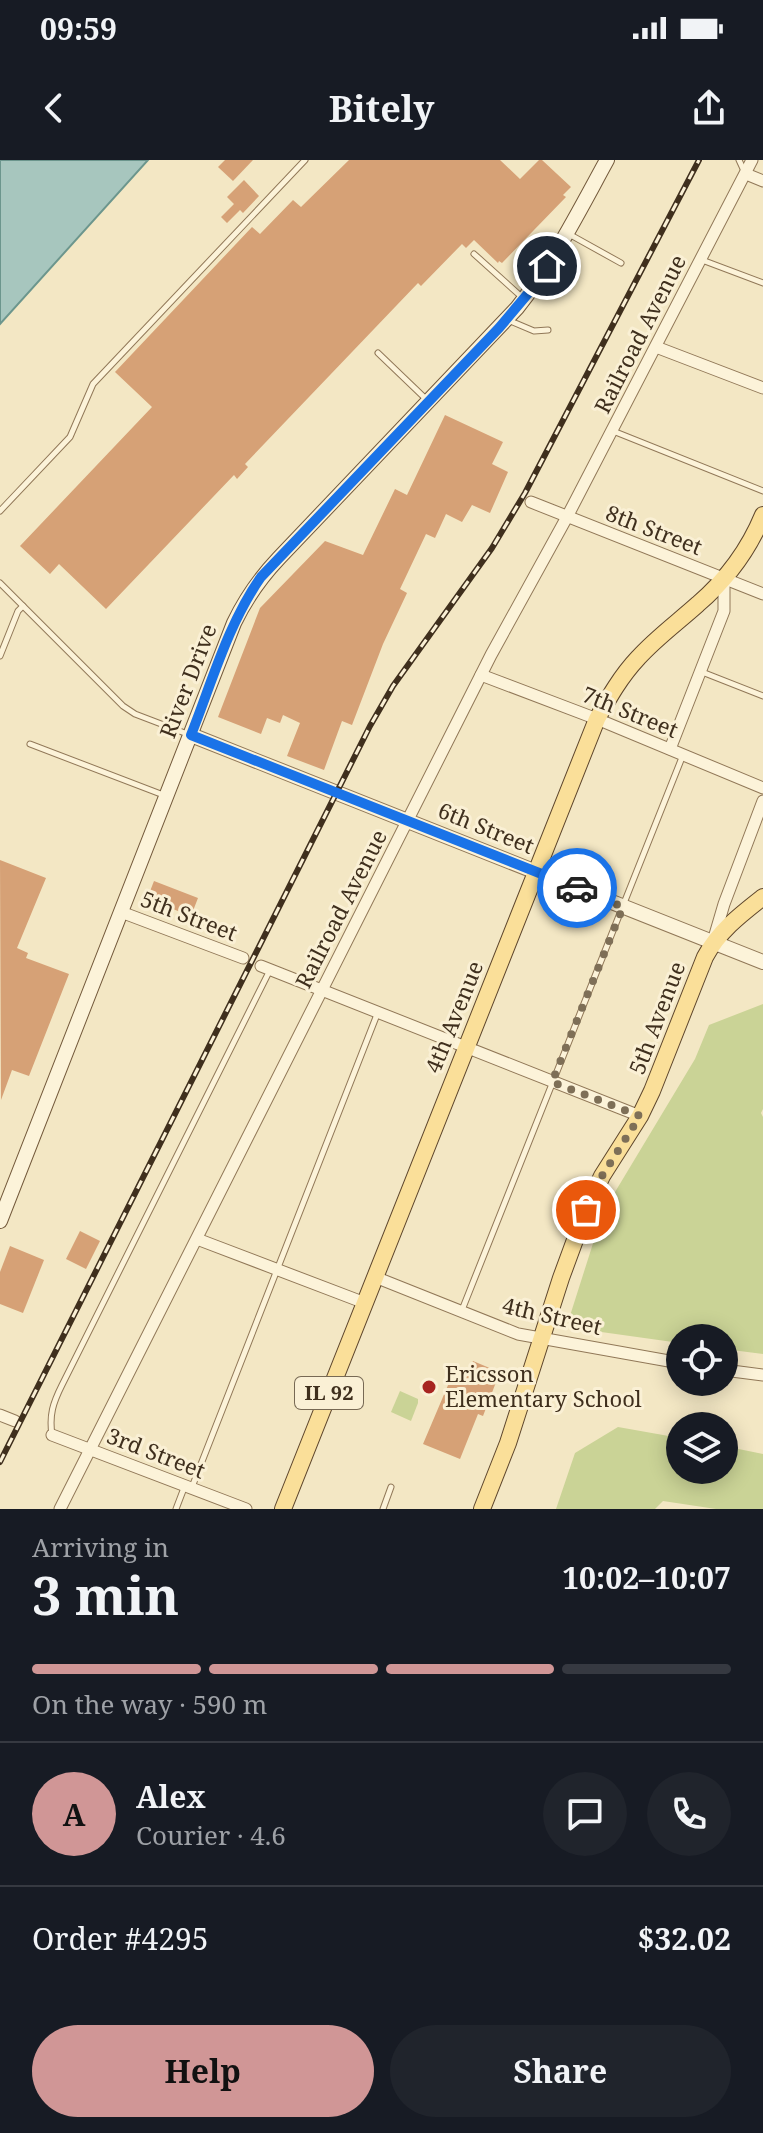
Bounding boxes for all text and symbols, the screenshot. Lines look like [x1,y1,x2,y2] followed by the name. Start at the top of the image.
[40,8,117,49] text: 09:59
[329,84,434,133] text: Bitely
[32,86,76,130] icon: back
[687,86,731,130] icon: share
[513,232,581,300] pin
[525,244,569,288] icon: home
[586,249,692,418] street label: Railroad Avenue
[602,497,707,561] street label: 8th Street
[152,619,223,742] street label: River Drive
[578,678,683,744] street label: 7th Street
[434,794,539,860] street label: 6th Street
[287,824,393,993] street label: Railroad Avenue
[537,848,617,928] courier
[555,866,599,910] icon: car
[137,883,242,947] street label: 5th Street
[417,956,489,1077] street label: 4th Avenue
[621,957,691,1078] street label: 5th Avenue
[552,1176,620,1244] pin
[564,1188,608,1232] icon: bag
[500,1289,605,1341] street label: 4th Street
[666,1324,738,1484] map controls
[666,1324,738,1396] button: locate
[445,1358,642,1413] place label: Ericsson Elementary School
[295,1377,363,1409] road number: IL 92
[420,1378,438,1396] marker: Ericsson Elementary School
[666,1412,738,1484] button: layers
[103,1420,210,1485] street label: 3rd Street
[32,1529,169,1565] text: Arriving in
[562,1557,731,1598] text: 10:02–10:07
[32,1559,179,1630] text: 3 min
[32,1686,267,1722] text: On the way · 590 m
[543,1772,627,1856] button: chat
[647,1772,731,1856] button: phone
[136,1776,206,1817] text: Alex
[63,1794,85,1835] text: A
[136,1817,286,1853] text: Courier · 4.6
[32,1918,209,1959] text: Order #4295
[637,1918,731,1959] text: $32.02
[32,2025,374,2117] button: Help
[390,2025,731,2117] button: Share

